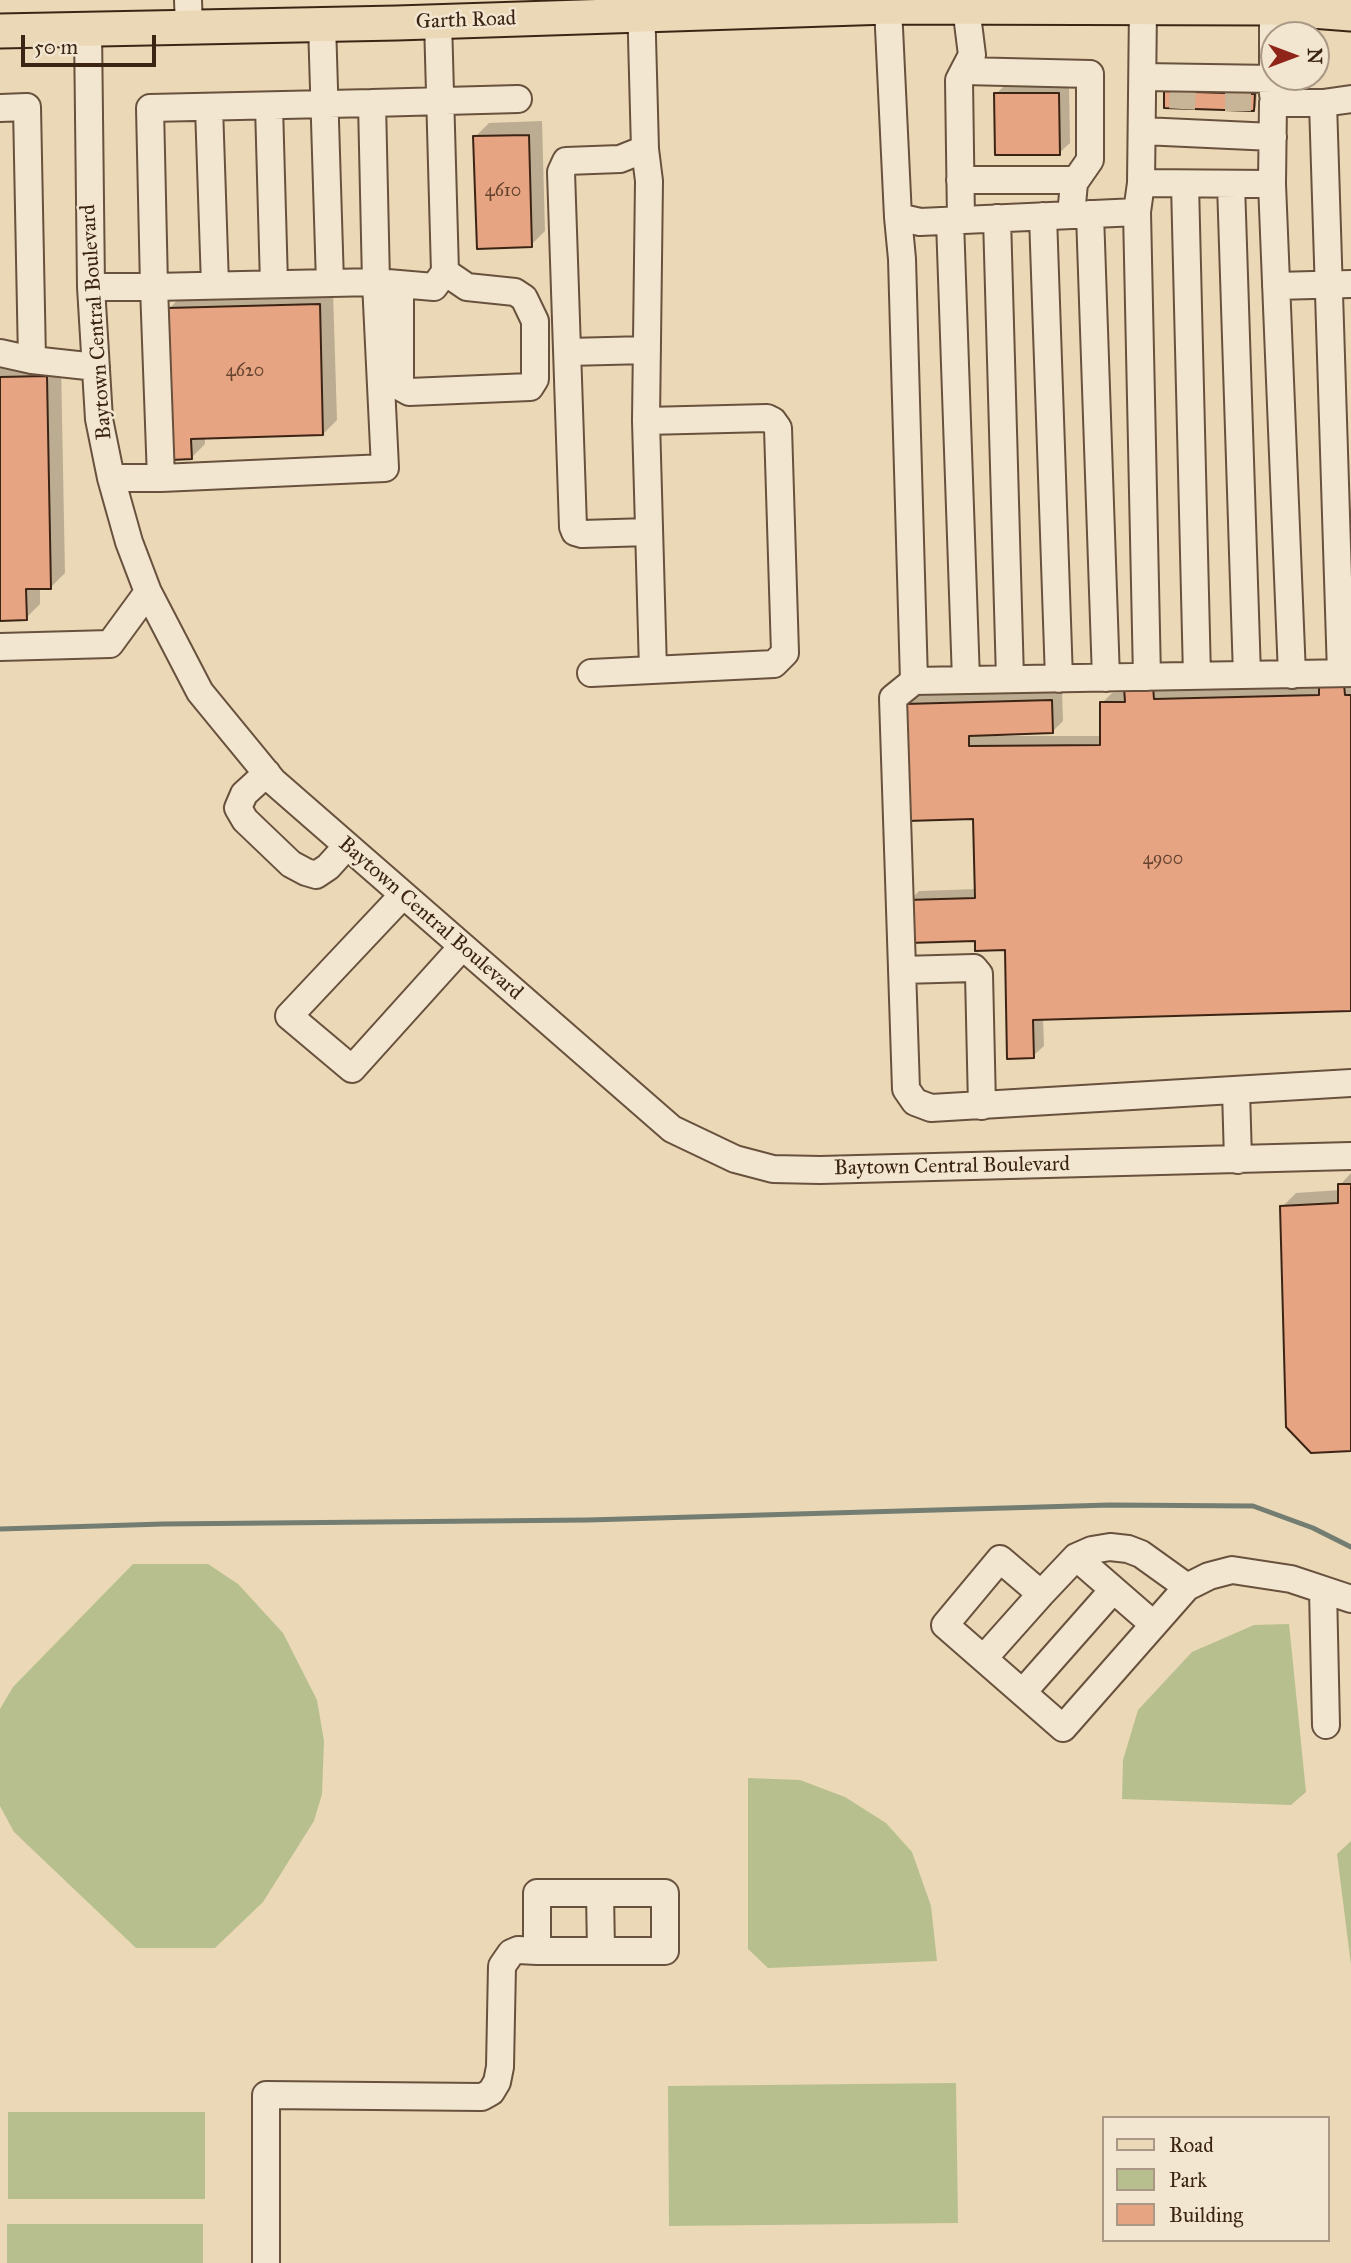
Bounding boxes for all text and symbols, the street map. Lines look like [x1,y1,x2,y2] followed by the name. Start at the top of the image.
[415,7,517,35] street label: Garth Road
[24,21,159,65] scale bar
[1260,21,1330,91] north arrow
[34,34,78,60] text: 50 m
[1303,48,1326,64] text: N
[485,181,521,203] house number: 4610
[76,203,118,441] street label: Baytown Central Boulevard
[226,361,264,383] house number: 4620
[333,832,527,1006] street label: Baytown Central Boulevard
[1143,849,1183,871] house number: 4900
[834,1152,1070,1182] street label: Baytown Central Boulevard
[1102,2116,1330,2242] legend
[1169,2132,1214,2158] text: Road
[1169,2167,1207,2193] text: Park
[1169,2202,1243,2228] text: Building

